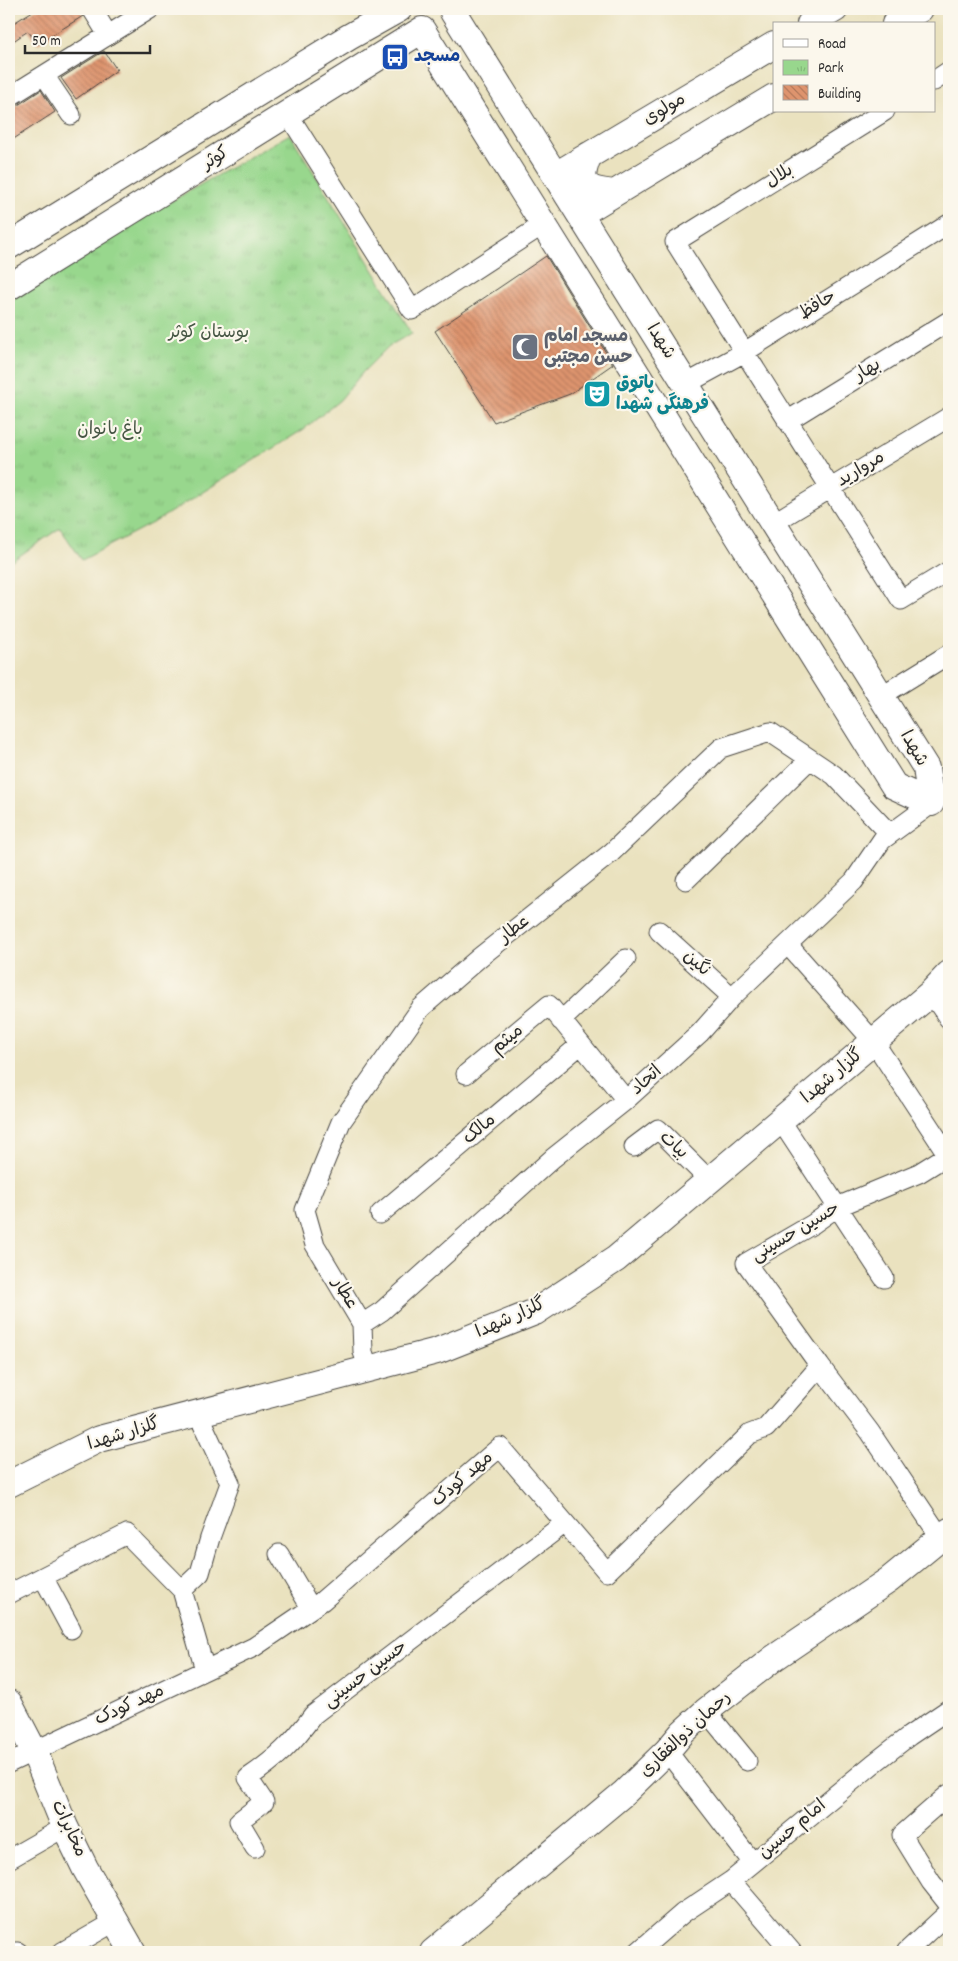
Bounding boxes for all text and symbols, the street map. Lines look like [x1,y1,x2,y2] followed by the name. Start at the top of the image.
[25,22,150,54] scale bar
[773,22,936,112] legend
[32,31,61,53] text: 50 m
[818,34,846,56] text: Road
[380,42,410,72] bus stop icon: مسجد
[414,45,460,70] place label: مسجد
[818,58,844,80] text: Park
[818,84,861,106] text: Building
[639,88,691,132] street label: مولوی
[196,141,234,178] street label: کوثر
[761,159,799,195] street label: بلال
[795,285,841,327] street label: حافظ
[639,319,681,365] street label: شهدا
[167,321,249,346] park label: بوستان کوثر
[544,325,633,371] place label: مسجد امام حسن مجتبی
[510,332,540,362] mosque icon: مسجد امام حسن مجتبی
[848,353,886,390] street label: بهار
[616,372,709,418] place label: پاتوق فرهنگی شهدا
[582,379,612,409] theatre icon: پاتوق فرهنگی شهدا
[77,418,143,443] park label: باغ بانوان
[832,446,890,494] street label: مروارید
[893,726,933,772] street label: شهدا
[493,910,536,951] street label: عطار
[677,945,715,983] street label: نگین
[487,1019,529,1061] street label: میثم
[797,1043,870,1110] street label: گلزار شهدا
[626,1060,668,1102] street label: اتحاد
[458,1109,502,1151] street label: مالک
[653,1126,693,1166] street label: بیات
[747,1197,845,1269] street label: حسین حسینی
[324,1272,363,1315] street label: عطار
[472,1292,550,1346] street label: گلزار شهدا
[85,1412,163,1458] street label: گلزار شهدا
[427,1446,499,1514] street label: مهد کودک
[319,1635,413,1715] street label: حسین حسینی
[91,1679,169,1733] street label: مهد کودک
[635,1686,737,1784] street label: رحمان ذوالفقاری
[754,1794,832,1866] street label: امام حسین
[44,1796,92,1862] street label: مخابرات

